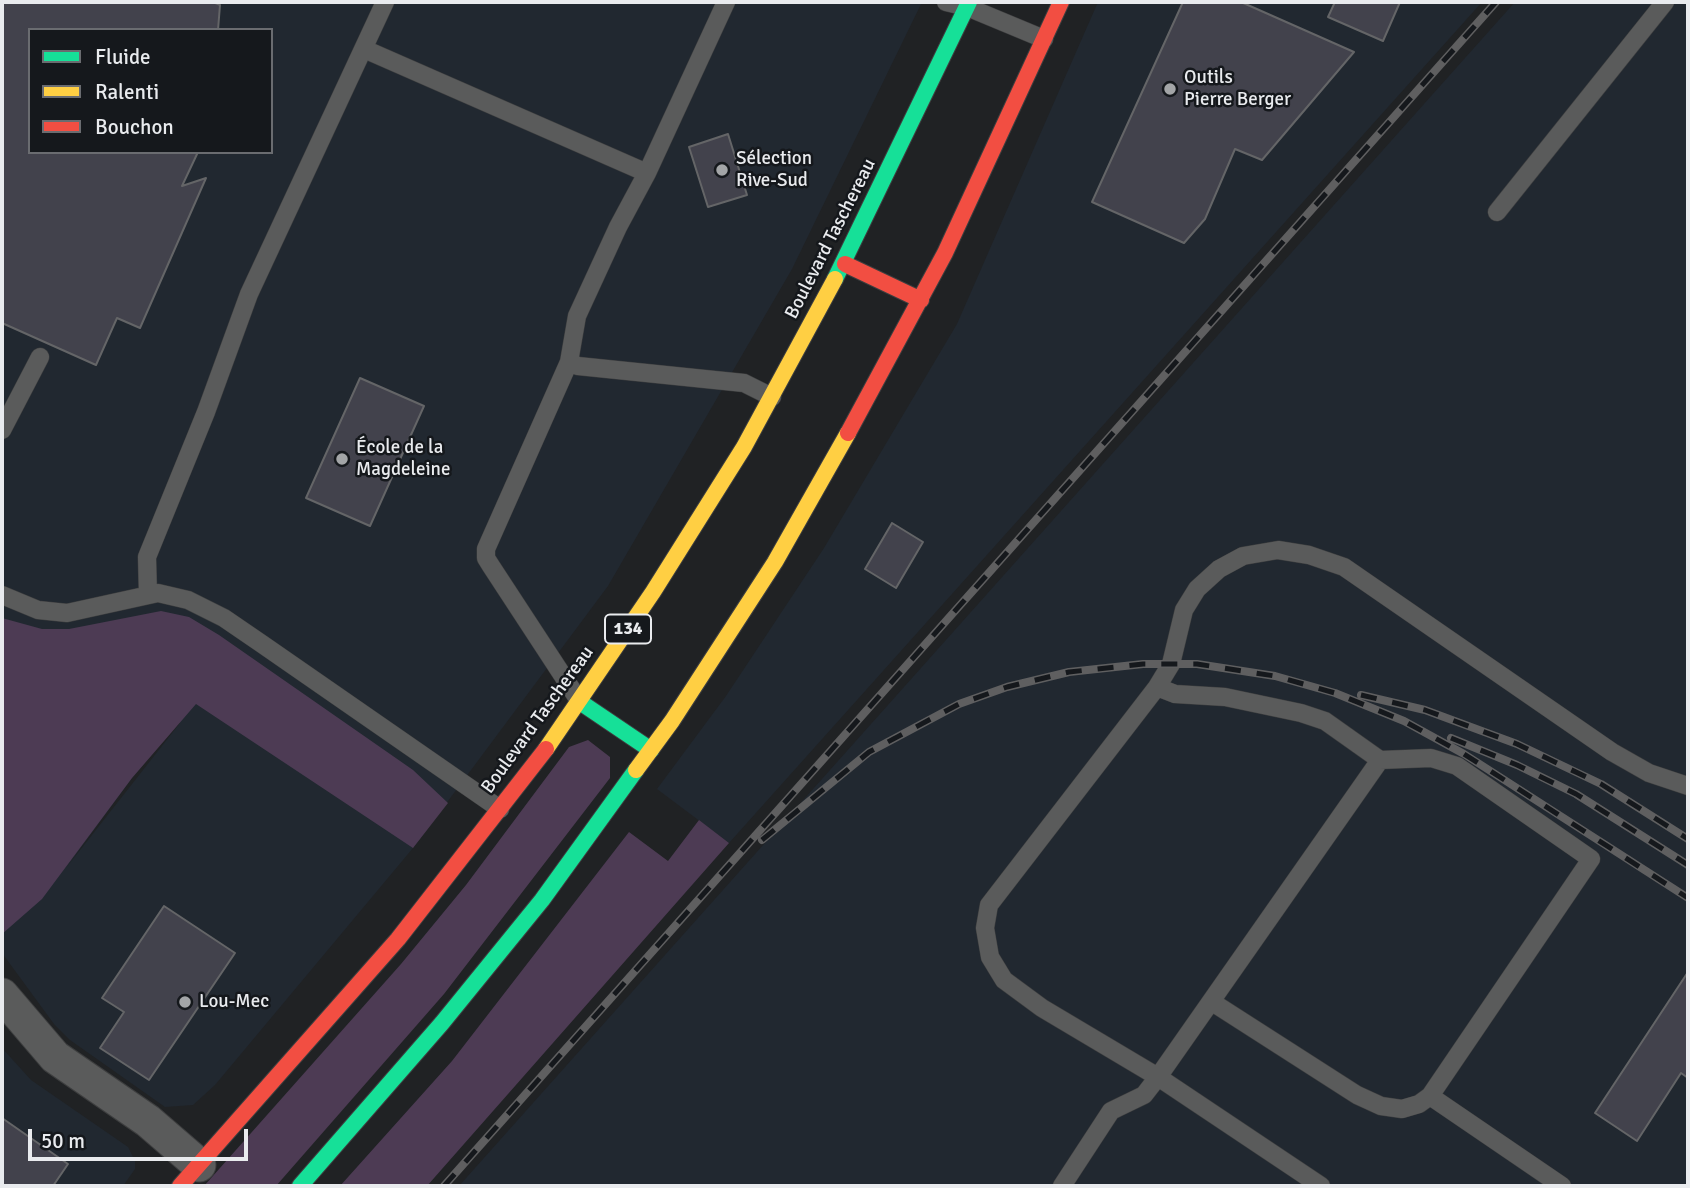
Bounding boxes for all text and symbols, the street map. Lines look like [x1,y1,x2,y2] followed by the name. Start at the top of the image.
[28,28,273,154] legend
[95,44,151,70] text: Fluide
[1184,67,1291,111] place label: Outils Pierre Berger
[95,79,159,105] text: Ralenti
[1162,81,1178,97] marker: Outils Pierre Berger
[95,114,174,140] text: Bouchon
[736,148,812,192] place label: Sélection Rive-Sud
[781,155,881,323] street label: Boulevard Taschereau
[714,162,730,178] marker: Sélection Rive-Sud
[356,437,450,481] place label: École de la Magdeleine
[334,451,350,467] marker: École de la Magdeleine
[605,614,651,644] road number: 134
[477,642,599,798] street label: Boulevard Taschereau
[199,991,269,1013] place label: Lou-Mec
[177,994,193,1010] marker: Lou-Mec
[32,1114,252,1158] scale bar
[41,1128,85,1154] text: 50 m

